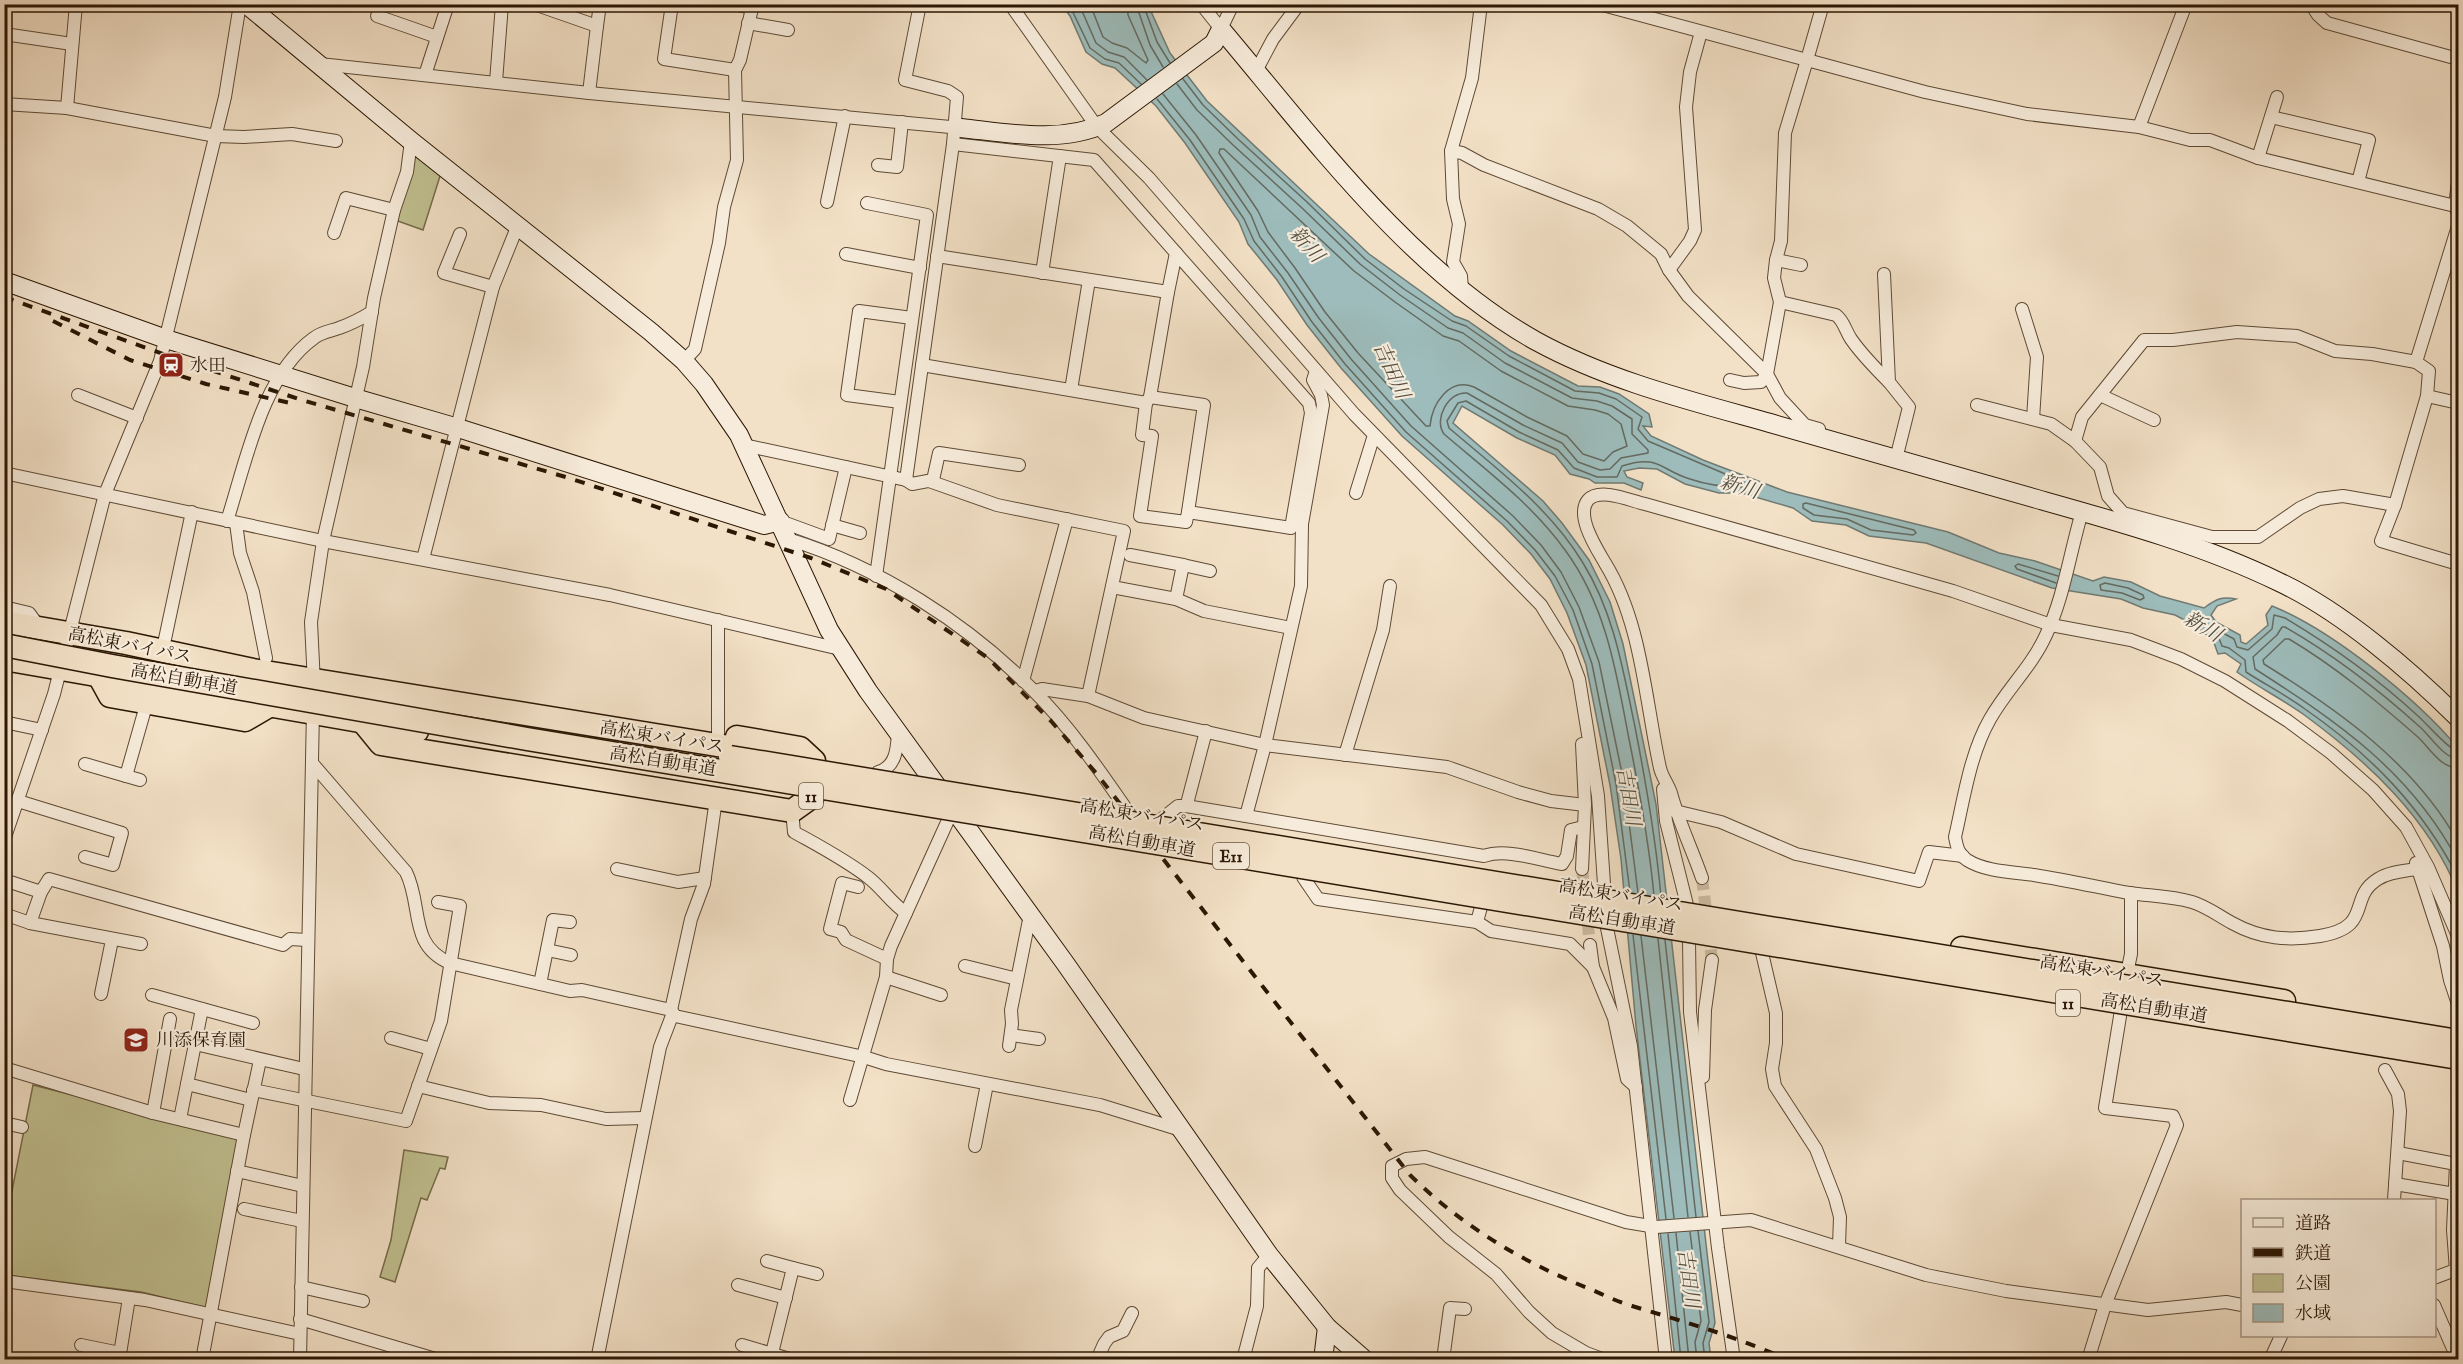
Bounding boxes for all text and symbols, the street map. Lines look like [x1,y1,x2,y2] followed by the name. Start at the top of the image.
[1283,222,1330,270] water label: 新川
[1367,338,1415,405] water label: 吉田川
[156,350,186,380] station icon: 水田
[190,355,226,378] place label: 水田
[1717,470,1764,506] water label: 新川
[2179,606,2228,649] water label: 新川
[66,623,194,670] street label: 高松東バイパス
[129,660,239,701] street label: 高松自動車道
[598,717,726,760] street label: 高松東バイパス
[608,743,718,782] street label: 高松自動車道
[1610,765,1645,830] water label: 吉田川
[799,783,823,809] road number: 11
[1078,795,1206,838] street label: 高松東バイパス
[1087,822,1197,863] street label: 高松自動車道
[1213,843,1249,869] road number: E11
[1557,875,1685,918] street label: 高松東バイパス
[1567,902,1677,941] street label: 高松自動車道
[2038,951,2166,994] street label: 高松東バイパス
[2056,990,2080,1016] road number: 11
[2099,990,2209,1029] street label: 高松自動車道
[121,1025,151,1055] school or university icon: 川添保育園
[156,1030,246,1053] place label: 川添保育園
[2241,1199,2436,1337] legend
[2295,1213,2331,1236] text: 道路
[2295,1243,2331,1266] text: 鉄道
[1671,1247,1704,1312] water label: 吉田川
[2295,1273,2331,1296] text: 公園
[2295,1303,2331,1326] text: 水域

